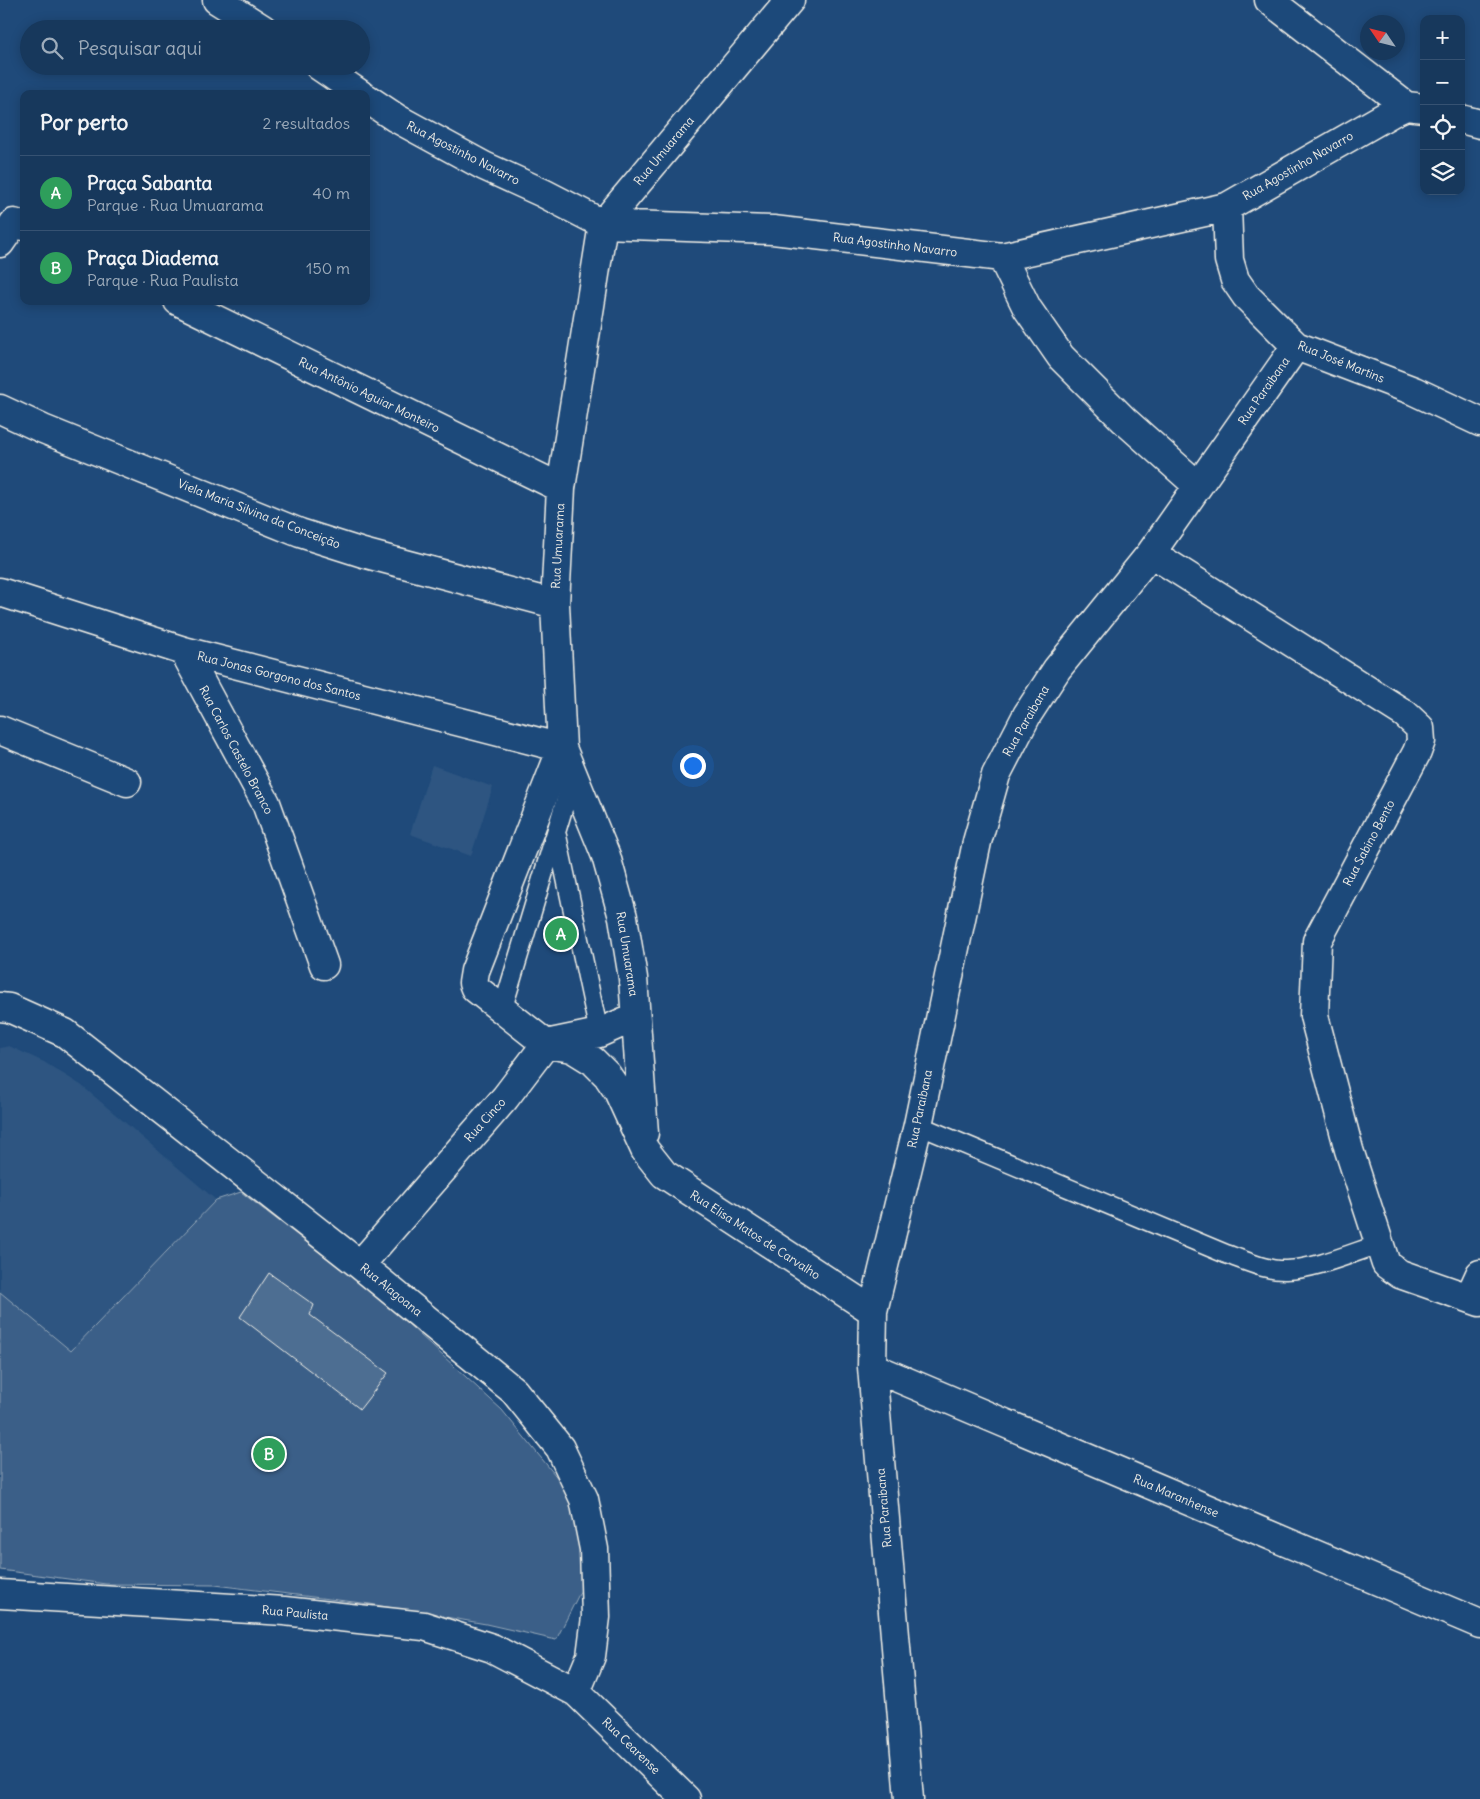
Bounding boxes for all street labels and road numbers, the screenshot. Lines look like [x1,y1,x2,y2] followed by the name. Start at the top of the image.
[630,113,697,188] street label: Rua Umuarama
[404,117,523,188] street label: Rua Agostinho Navarro
[1240,128,1356,203] street label: Rua Agostinho Navarro
[832,229,958,260] street label: Rua Agostinho Navarro
[1296,337,1387,386] street label: Rua José Martins
[296,354,443,435] street label: Rua Antônio Aguiar Monteiro
[1235,354,1293,428] street label: Rua Paraibana
[176,476,343,552] street label: Viela Maria Silvina da Conceição
[548,503,567,589] street label: Rua Umuarama
[196,648,362,703] street label: Rua Jonas Gorgono dos Santos
[999,682,1052,759] street label: Rua Paraibana
[196,683,277,817] street label: Rua Carlos Castelo Branco
[1340,797,1398,888] street label: Rua Sabino Bento
[613,910,642,998] street label: Rua Umuarama
[904,1068,935,1149] street label: Rua Paraibana
[461,1094,509,1145] street label: Rua Cinco
[687,1187,823,1282] street label: Rua Elisa Matos de Carvalho
[357,1260,425,1319] street label: Rua Alagoana
[873,1468,894,1548] street label: Rua Paraibana
[1131,1471,1221,1520] street label: Rua Maranhense
[261,1602,329,1623] street label: Rua Paulista
[599,1714,664,1777] street label: Rua Cearense

